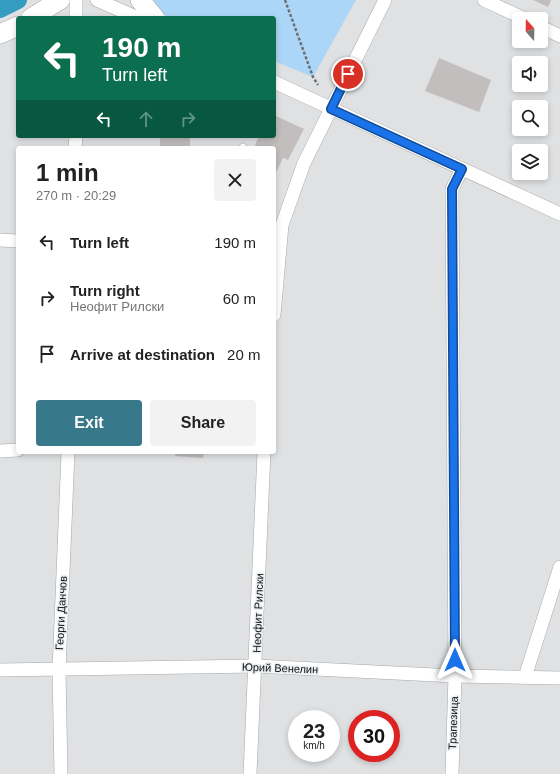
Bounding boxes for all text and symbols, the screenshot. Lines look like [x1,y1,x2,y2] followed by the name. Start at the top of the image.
[512,12,548,48] north arrow
[512,12,548,180] map controls
[36,32,88,84] icon: left
[102,32,181,63] text: 190 m
[512,56,548,92] button: sound
[331,57,365,91] pin
[337,63,359,85] icon: arrive
[102,65,167,85] text: Turn left
[512,100,548,136] button: search
[93,108,115,130] icon: left
[135,108,157,130] icon: ahead
[177,108,199,130] icon: right
[512,144,548,180] button: layers
[36,159,99,186] text: 1 min
[214,159,256,201] button: close
[36,188,116,203] text: 270 m · 20:29
[36,231,58,253] icon: left
[70,234,129,251] text: Turn left
[214,234,256,251] text: 190 m
[70,282,140,299] text: Turn right
[36,287,58,309] icon: right
[223,290,256,307] text: 60 m
[70,299,164,314] text: Неофит Рилски
[36,343,58,365] icon: arrive
[70,346,215,363] text: Arrive at destination
[227,346,260,363] text: 20 m
[36,400,142,446] button: Exit
[150,400,256,446] button: Share
[251,573,265,653] street label: Неофит Рилски
[53,576,69,650] street label: Георги Данчов
[434,639,476,681] position arrow
[242,661,318,675] street label: Юрий Венелин
[446,695,460,750] street label: Трапезица
[348,710,400,762] speed limit sign: 30
[303,720,325,742] text: 23
[303,740,325,751] text: km/h

